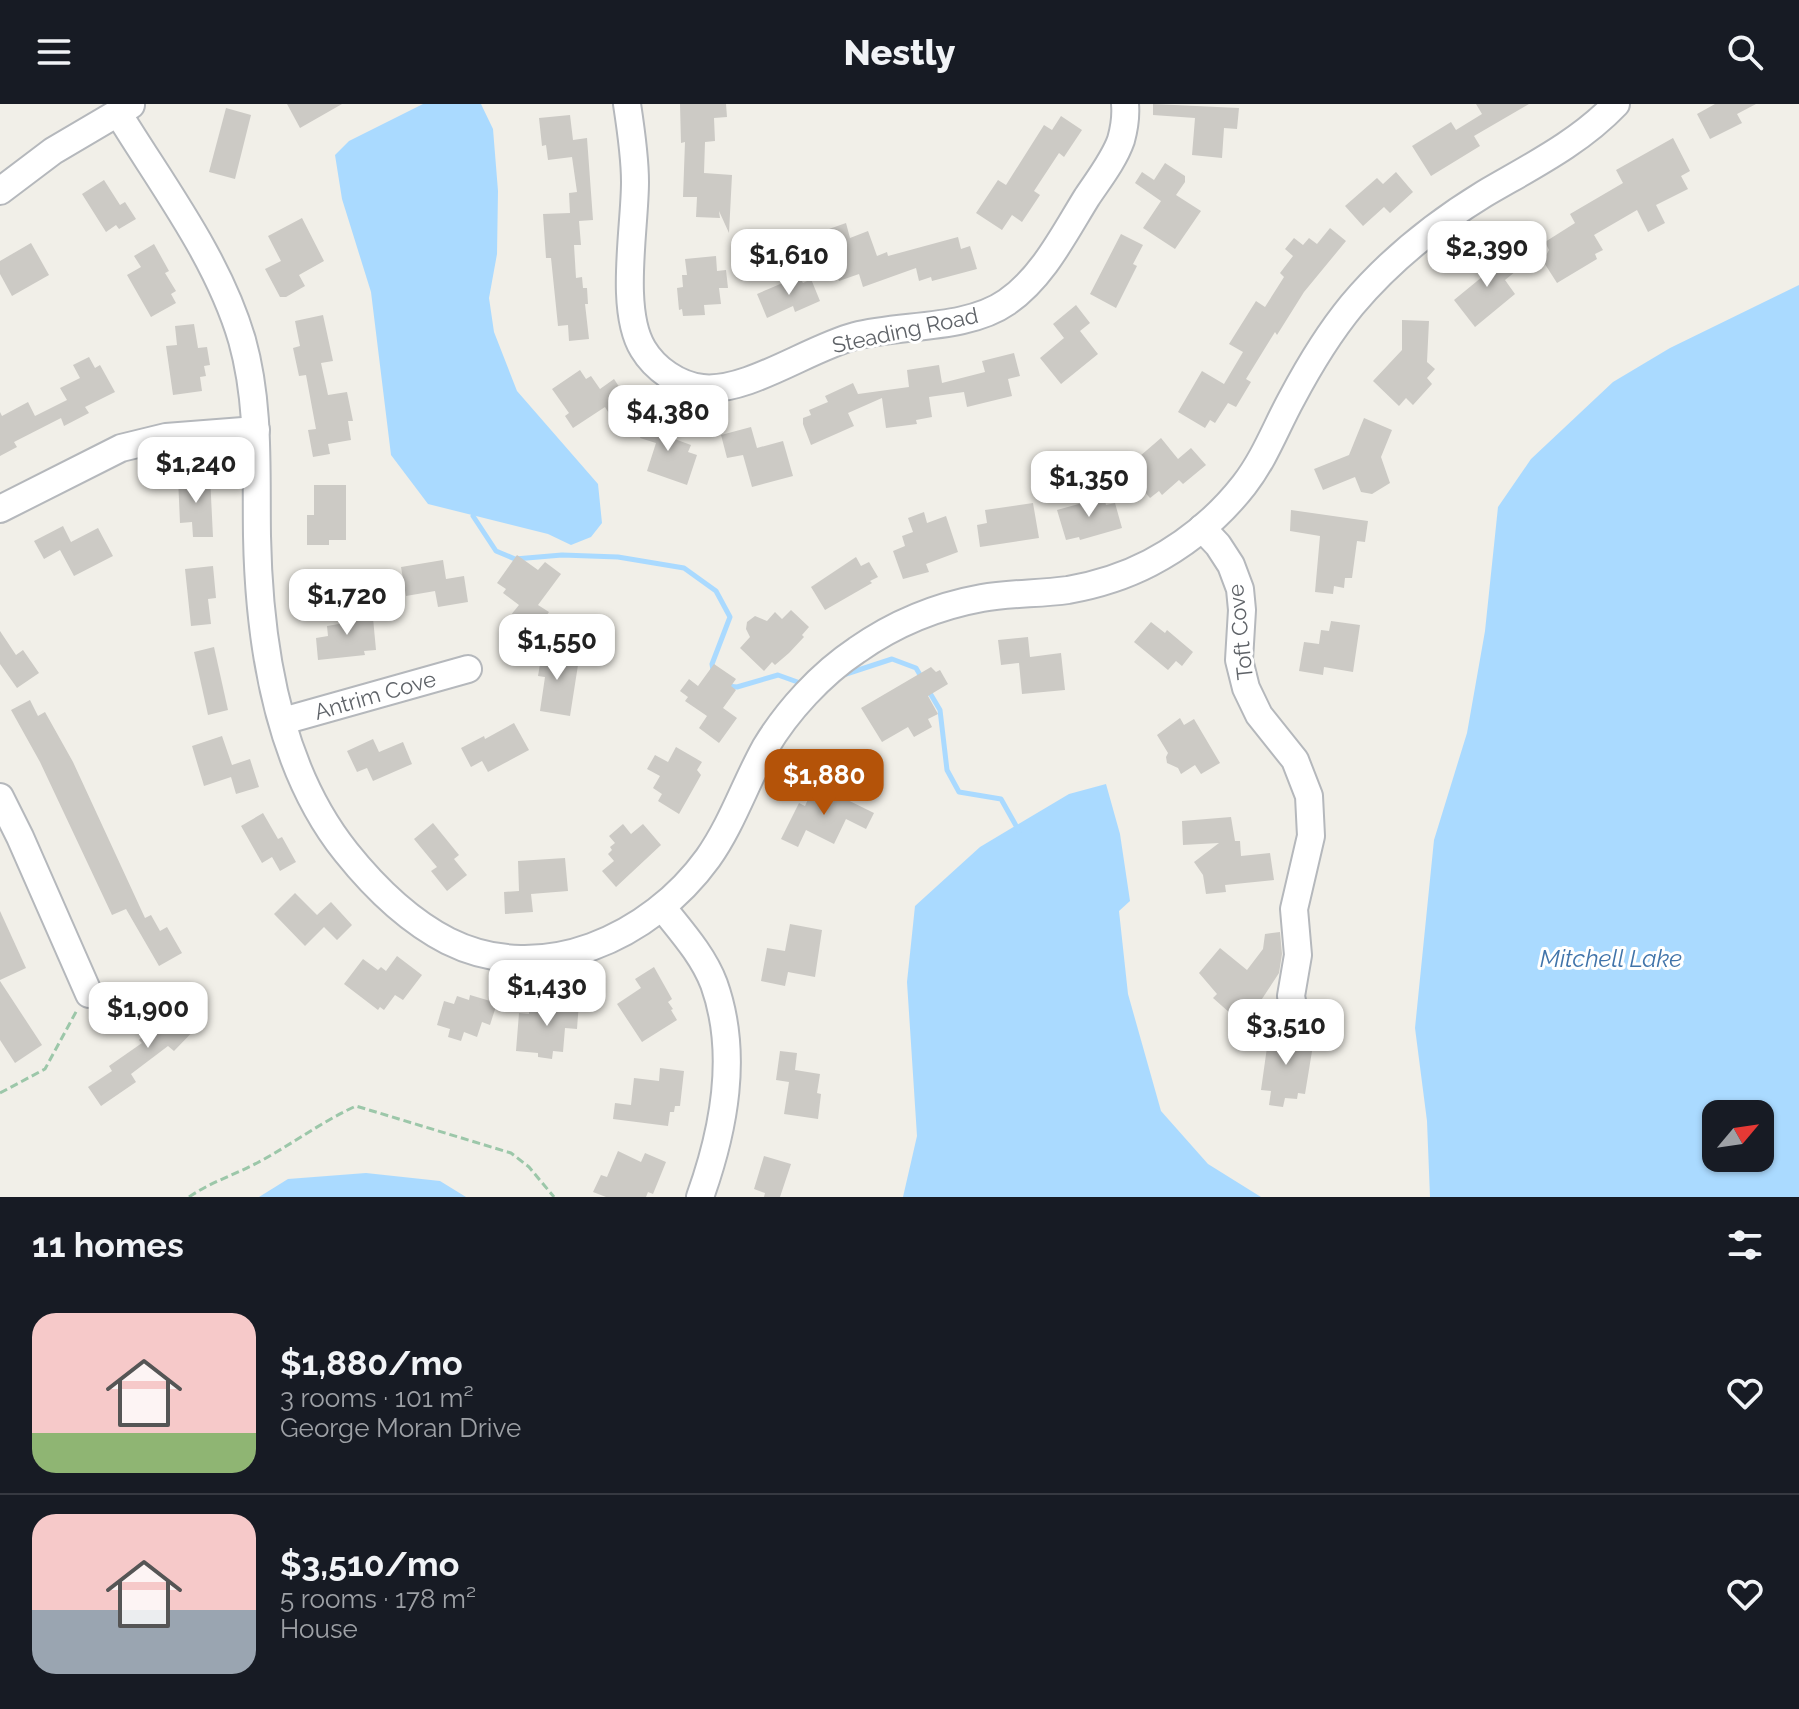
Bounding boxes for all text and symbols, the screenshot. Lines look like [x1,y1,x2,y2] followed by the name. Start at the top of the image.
[32,30,76,74] icon: menu
[1723,30,1767,74] icon: search
[844,31,955,73] text: Nestly
[1422,221,1552,289] pin: $2,390
[724,229,854,297] pin: $1,610
[1446,232,1528,262] text: $2,390
[749,240,829,270] text: $1,610
[830,302,980,358] street label: Steading Road
[603,385,733,453] pin: $4,380
[626,396,710,426] text: $4,380
[131,437,261,505] pin: $1,240
[156,448,236,478] text: $1,240
[1024,451,1154,519] pin: $1,350
[1049,462,1129,492] text: $1,350
[282,569,412,637] pin: $1,720
[307,580,387,610] text: $1,720
[1222,583,1258,681] street label: Toft Cove
[492,614,622,682] pin: $1,550
[517,625,597,655] text: $1,550
[311,665,439,725] street label: Antrim Cove
[759,749,889,817] pin: $1,880
[783,760,865,790] text: $1,880
[1540,944,1682,973] water label: Mitchell Lake
[482,960,612,1028] pin: $1,430
[507,971,587,1001] text: $1,430
[83,982,213,1050] pin: $1,900
[107,993,189,1023] text: $1,900
[1221,999,1351,1067] pin: $3,510
[1246,1010,1326,1040] text: $3,510
[1702,1100,1774,1172] north arrow
[1702,1100,1774,1172] map controls
[1723,1223,1767,1267] icon: filters
[32,1225,184,1265] text: 11 homes
[280,1343,463,1383] text: $1,880/mo
[96,1345,192,1441] icon: home
[1723,1371,1767,1415] icon: heart
[280,1383,474,1413] text: 3 rooms · 101 m²
[280,1413,521,1443] text: George Moran Drive
[280,1544,459,1584] text: $3,510/mo
[96,1546,192,1642] icon: home
[1723,1572,1767,1616] icon: heart
[280,1584,476,1614] text: 5 rooms · 178 m²
[280,1614,358,1644] text: House

